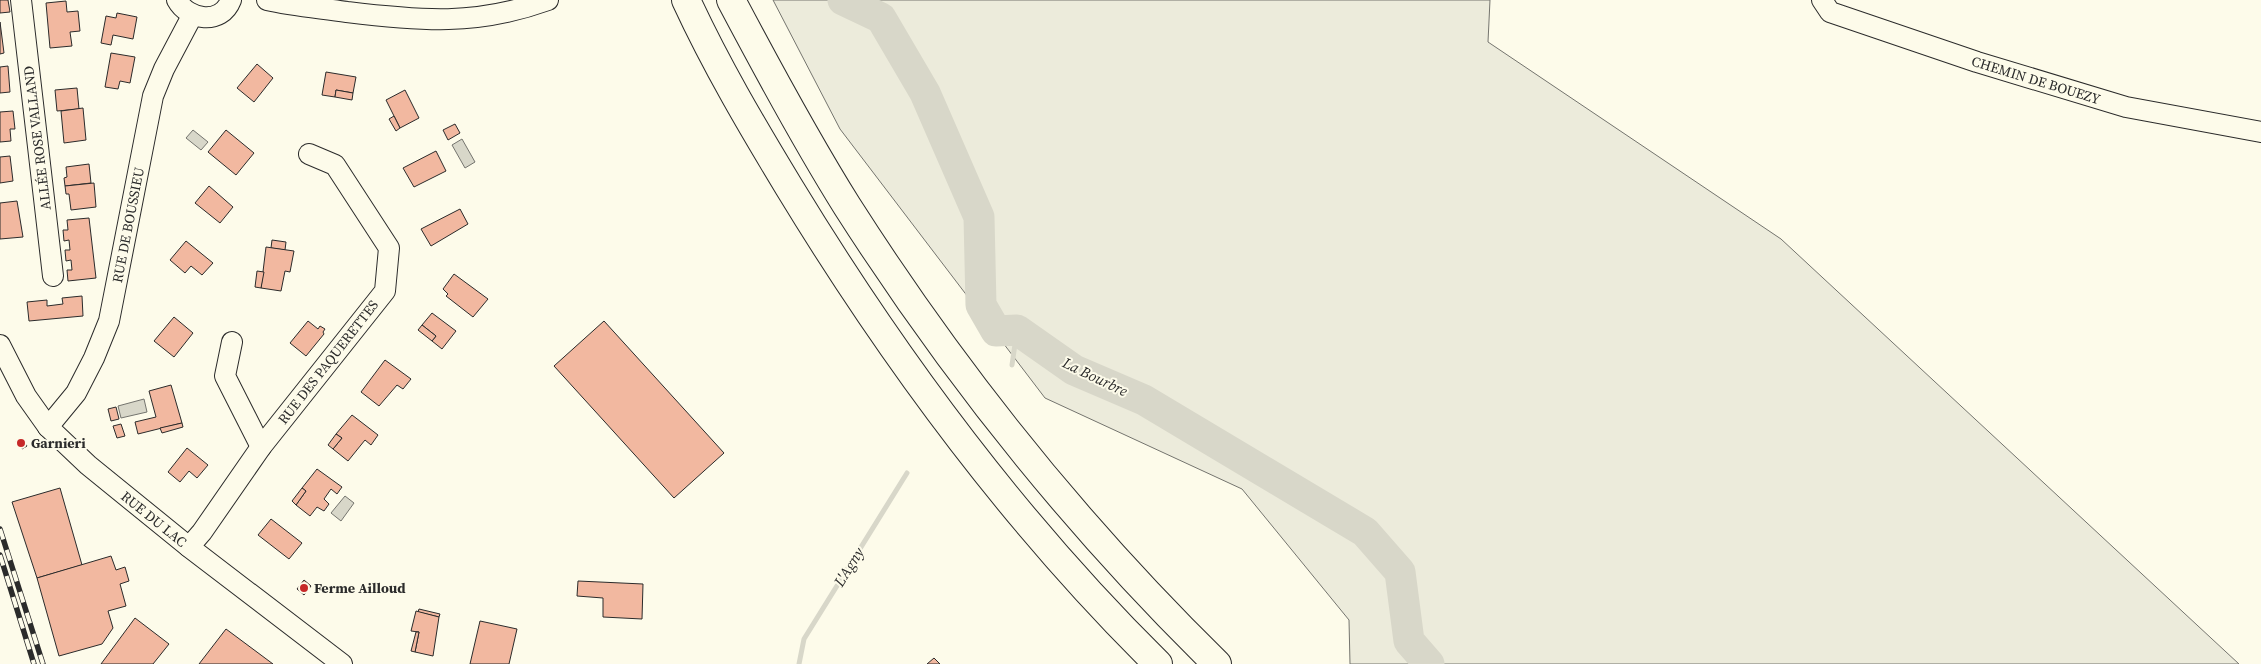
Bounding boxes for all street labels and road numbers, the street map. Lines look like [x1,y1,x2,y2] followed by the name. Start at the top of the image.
[1969,51,2103,109] street label: CHEMIN DE BOUEZY
[18,65,56,211] street label: ALLÉE ROSE VALLAND
[107,165,149,285] street label: RUE DE BOUSSIEU
[273,296,383,428] street label: RUE DES PAQUERETTES
[117,486,191,552] street label: RUE DU LAC

